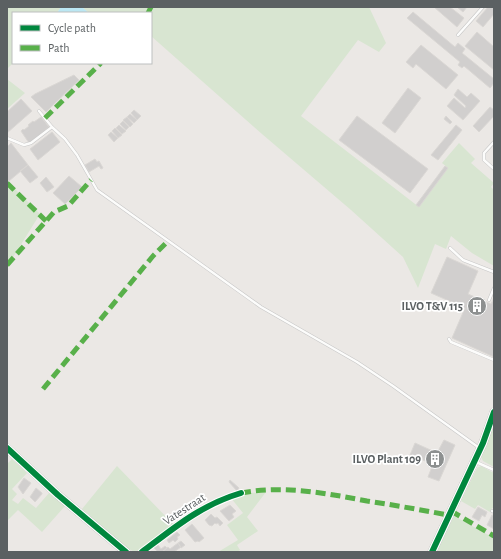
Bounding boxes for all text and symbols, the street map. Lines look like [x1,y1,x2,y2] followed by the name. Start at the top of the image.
[12,12,152,64] legend
[48,22,96,35] text: Cycle path
[48,42,70,54] text: Path
[466,295,488,317] building icon: ILVO T&V 115
[401,300,463,312] place label: ILVO T&V 115
[424,448,446,470] building icon: ILVO Plant 109
[353,453,421,465] place label: ILVO Plant 109
[161,491,207,527] street label: Vatestraat

